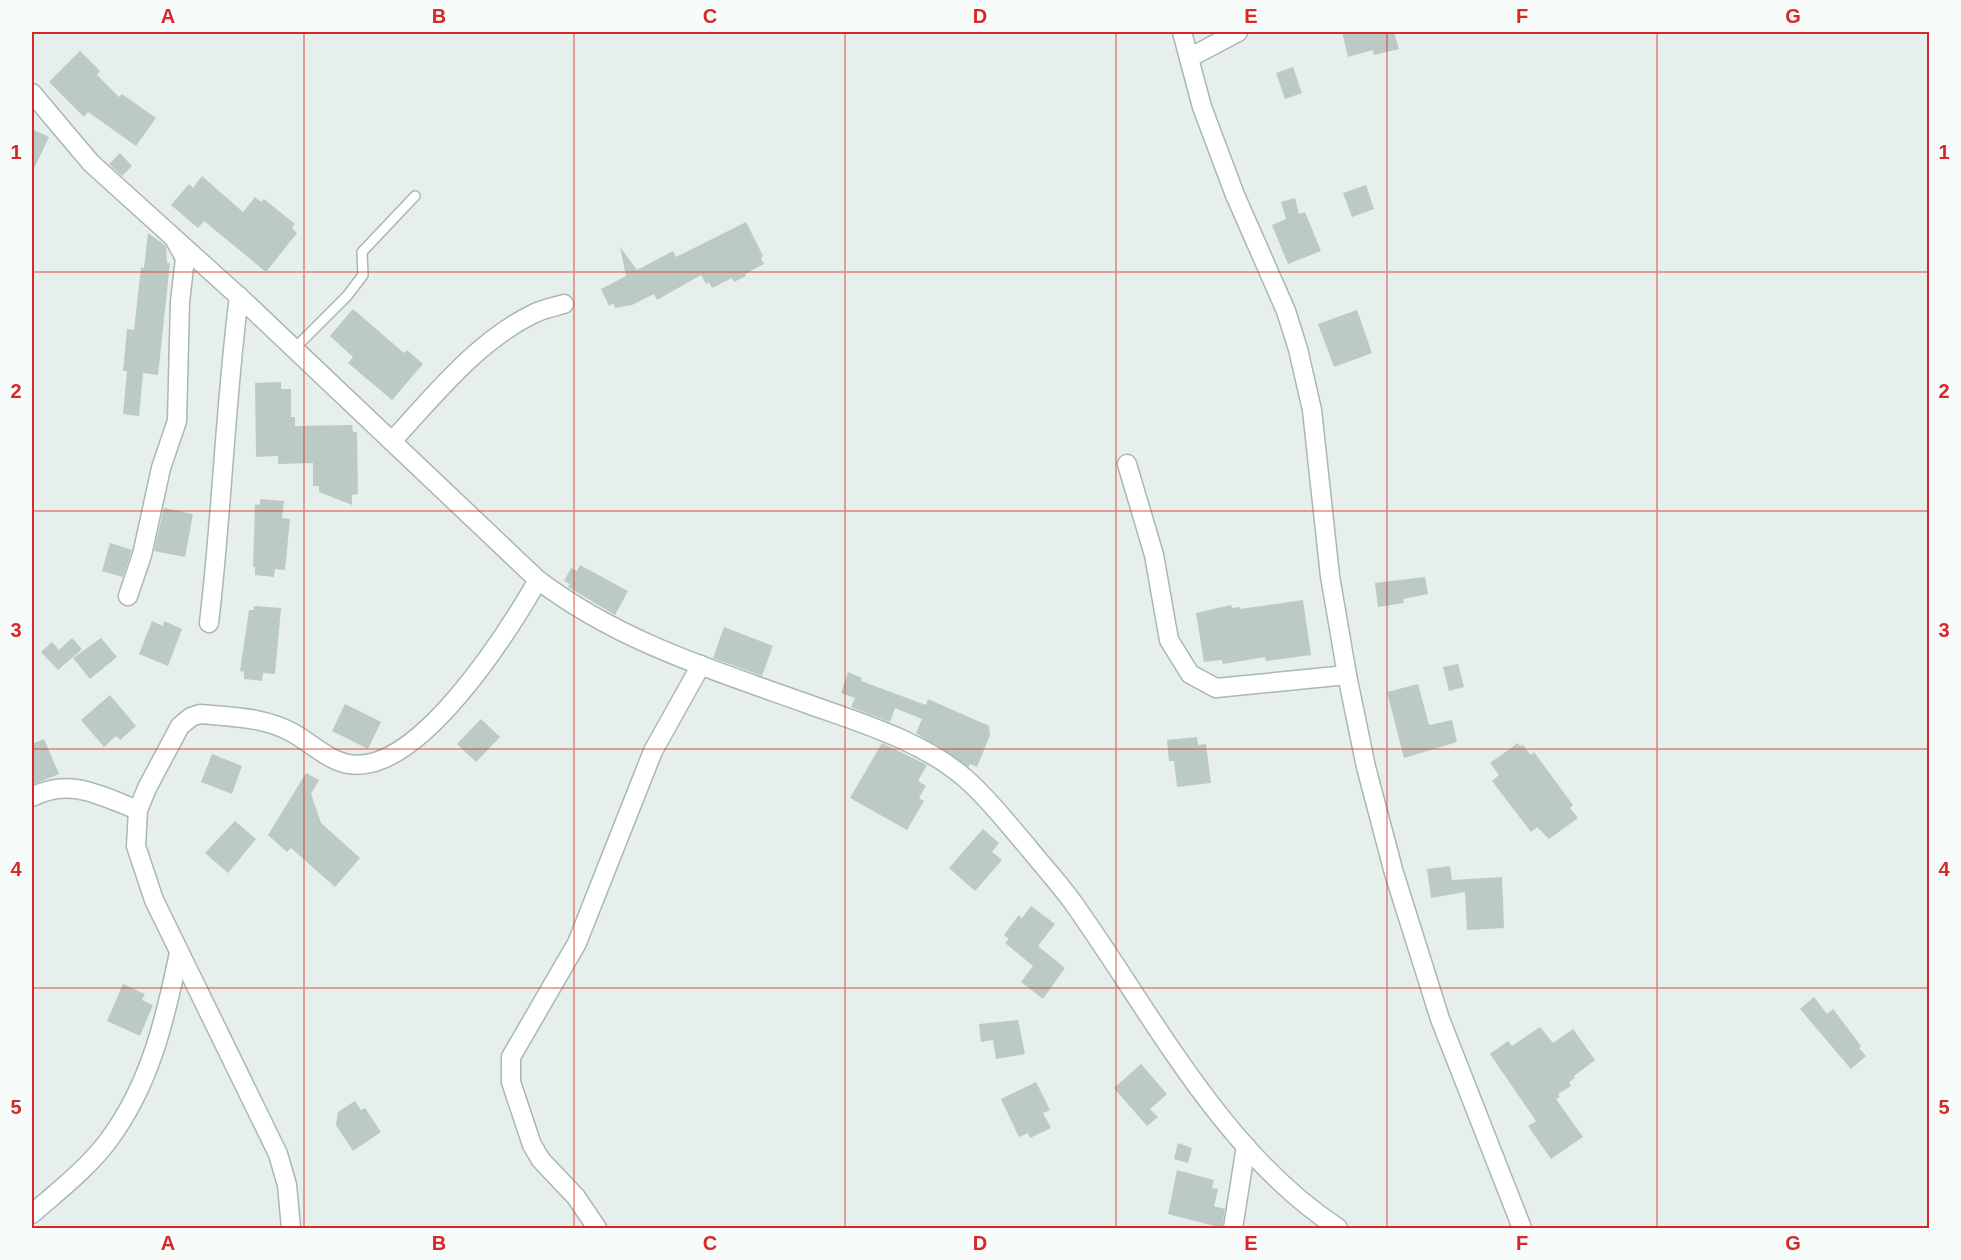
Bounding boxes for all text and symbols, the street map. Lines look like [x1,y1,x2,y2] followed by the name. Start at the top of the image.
[161,5,175,27] text: A
[432,5,446,27] text: B
[703,5,717,27] text: C
[973,5,987,27] text: D
[1244,5,1258,27] text: E
[1516,5,1528,27] text: F
[1785,5,1801,27] text: G
[10,141,22,163] text: 1
[1938,141,1950,163] text: 1
[10,380,22,402] text: 2
[1938,380,1950,402] text: 2
[10,619,22,641] text: 3
[1938,619,1950,641] text: 3
[10,858,22,880] text: 4
[1938,858,1950,880] text: 4
[10,1096,22,1118] text: 5
[1938,1096,1950,1118] text: 5
[161,1232,175,1254] text: A
[432,1232,446,1254] text: B
[703,1232,717,1254] text: C
[973,1232,987,1254] text: D
[1244,1232,1258,1254] text: E
[1516,1232,1528,1254] text: F
[1785,1232,1801,1254] text: G

